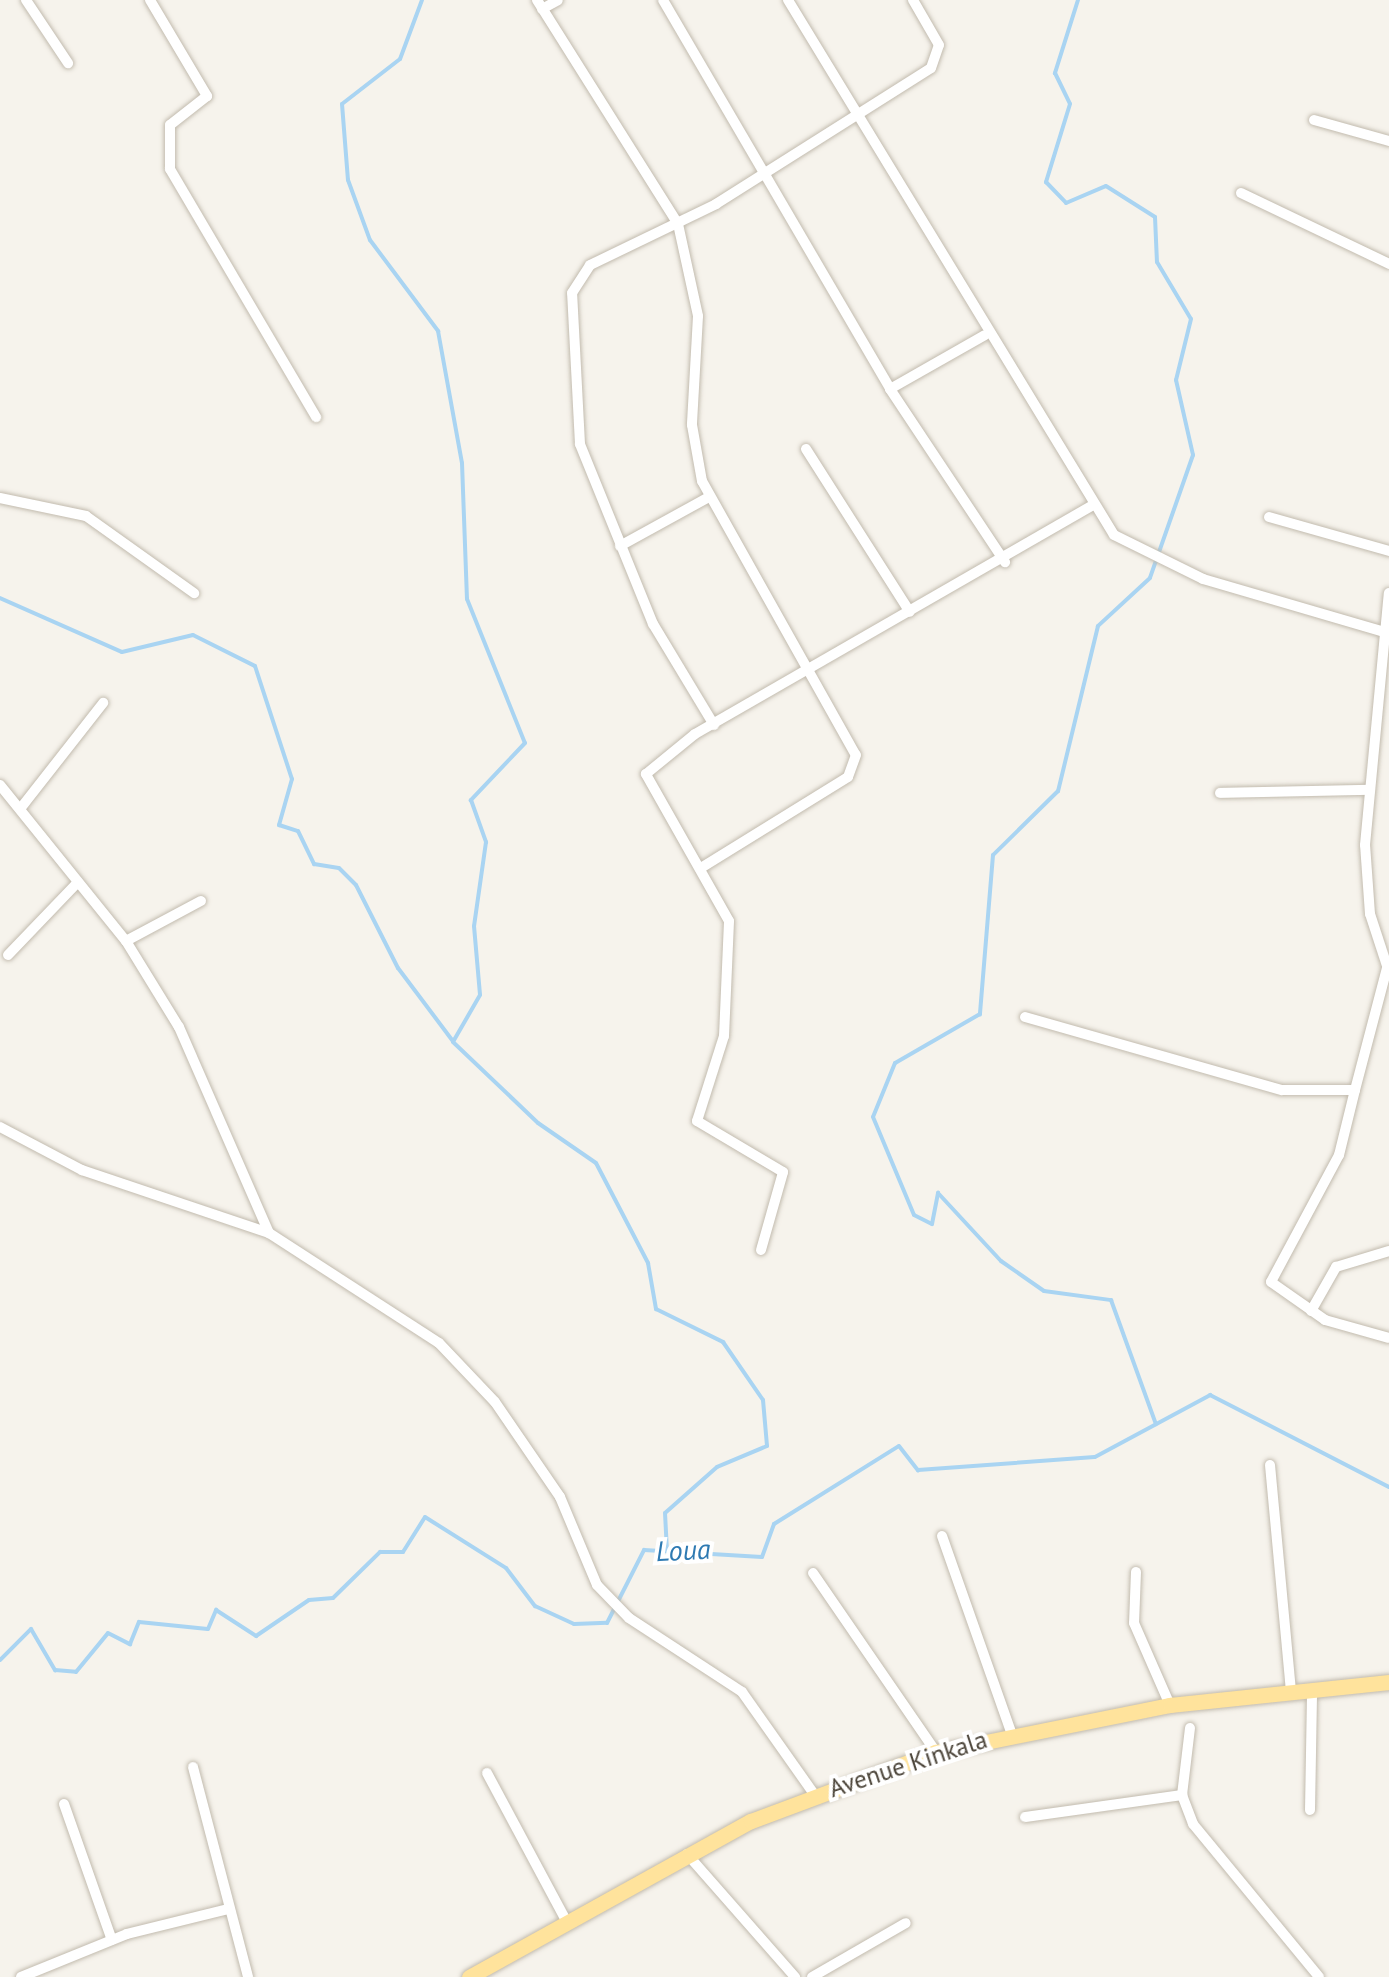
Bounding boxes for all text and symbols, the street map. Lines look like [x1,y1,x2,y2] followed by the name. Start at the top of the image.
[655,1532,711,1568] water label: Loua
[825,1724,991,1804] street label: Avenue Kinkala

